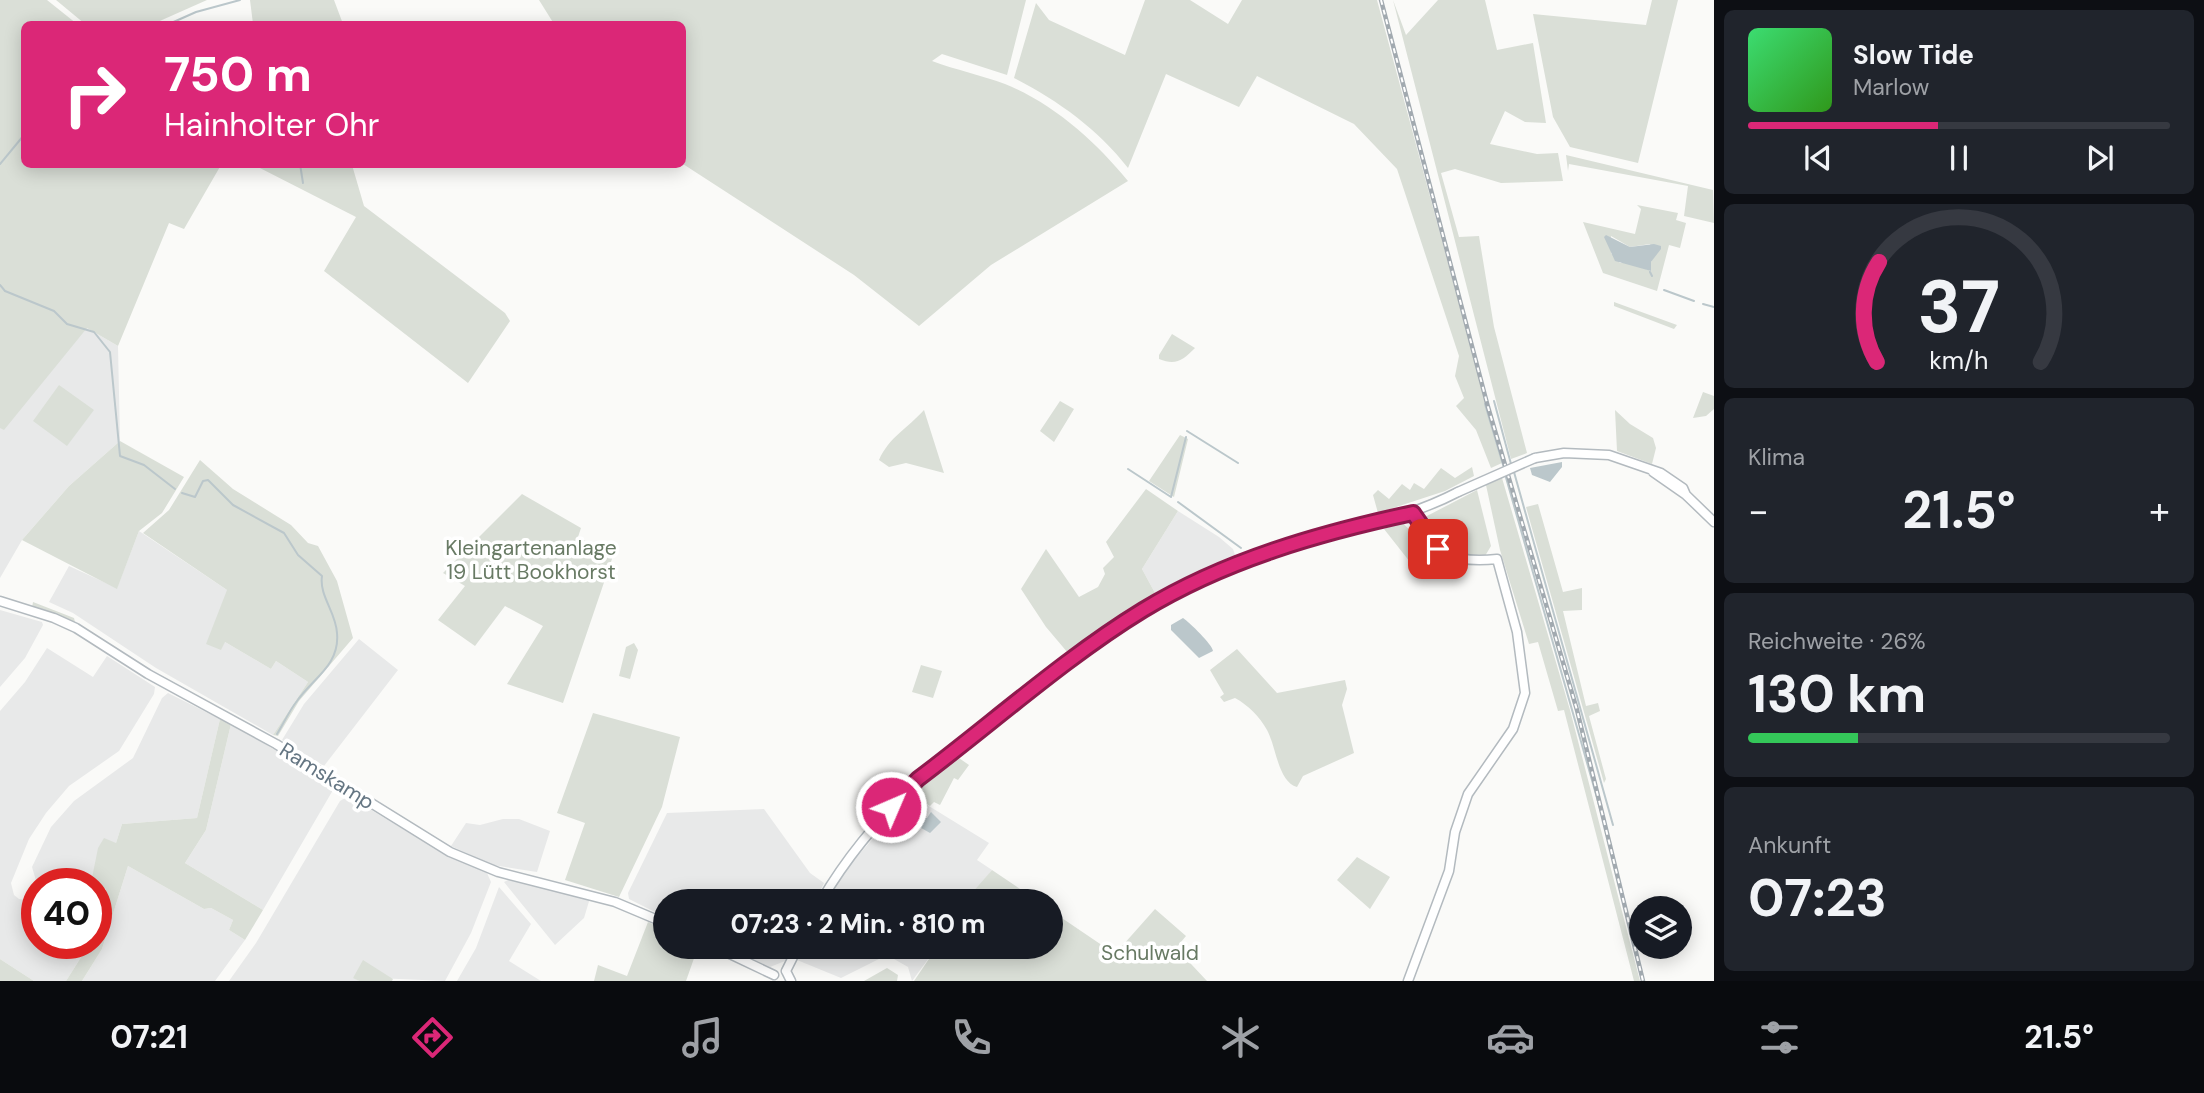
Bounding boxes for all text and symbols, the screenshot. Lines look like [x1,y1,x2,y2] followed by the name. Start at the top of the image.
[1853,38,1974,72] text: Slow Tide
[164,42,312,106] text: 750 m
[49,49,140,140] icon: right
[1853,72,1929,102] text: Marlow
[164,104,379,146] text: Hainholter Ohr
[1799,139,1837,177] icon: previous
[1940,139,1978,177] icon: pause
[2081,139,2119,177] icon: next
[1918,261,2000,356] text: 37
[1929,344,1989,377] text: km/h
[1748,442,1805,472] text: Klima
[1902,476,2016,544] text: 21.5°
[1748,486,1769,536] text: −
[2149,486,2170,536] text: +
[1408,519,1468,579] pin
[1419,530,1457,568] icon: arrive
[445,534,617,586] park label: Kleingartenanlage 19 Lütt Bookhorst
[1748,626,1926,656] text: Reichweite · 26%
[1748,660,1926,728] text: 130 km
[274,736,380,816] street label: Ramskamp
[854,770,928,844] position arrow
[1748,830,1831,860] text: Ankunft
[1748,864,1887,932] text: 07:23
[21,868,112,959] speed limit sign: 40
[1629,896,1692,959] map controls
[1629,896,1692,959] button: layers
[730,907,986,941] text: 07:23 · 2 Min. · 810 m
[1101,939,1199,967] park label: Schulwald
[408,1013,457,1062] icon: directions
[678,1013,727,1062] icon: music
[947,1013,996,1062] icon: phone
[1216,1013,1265,1062] icon: climate
[1486,1013,1535,1062] icon: car
[1755,1013,1804,1062] icon: filters
[110,1016,188,1058] text: 07:21
[2024,1016,2094,1058] text: 21.5°

